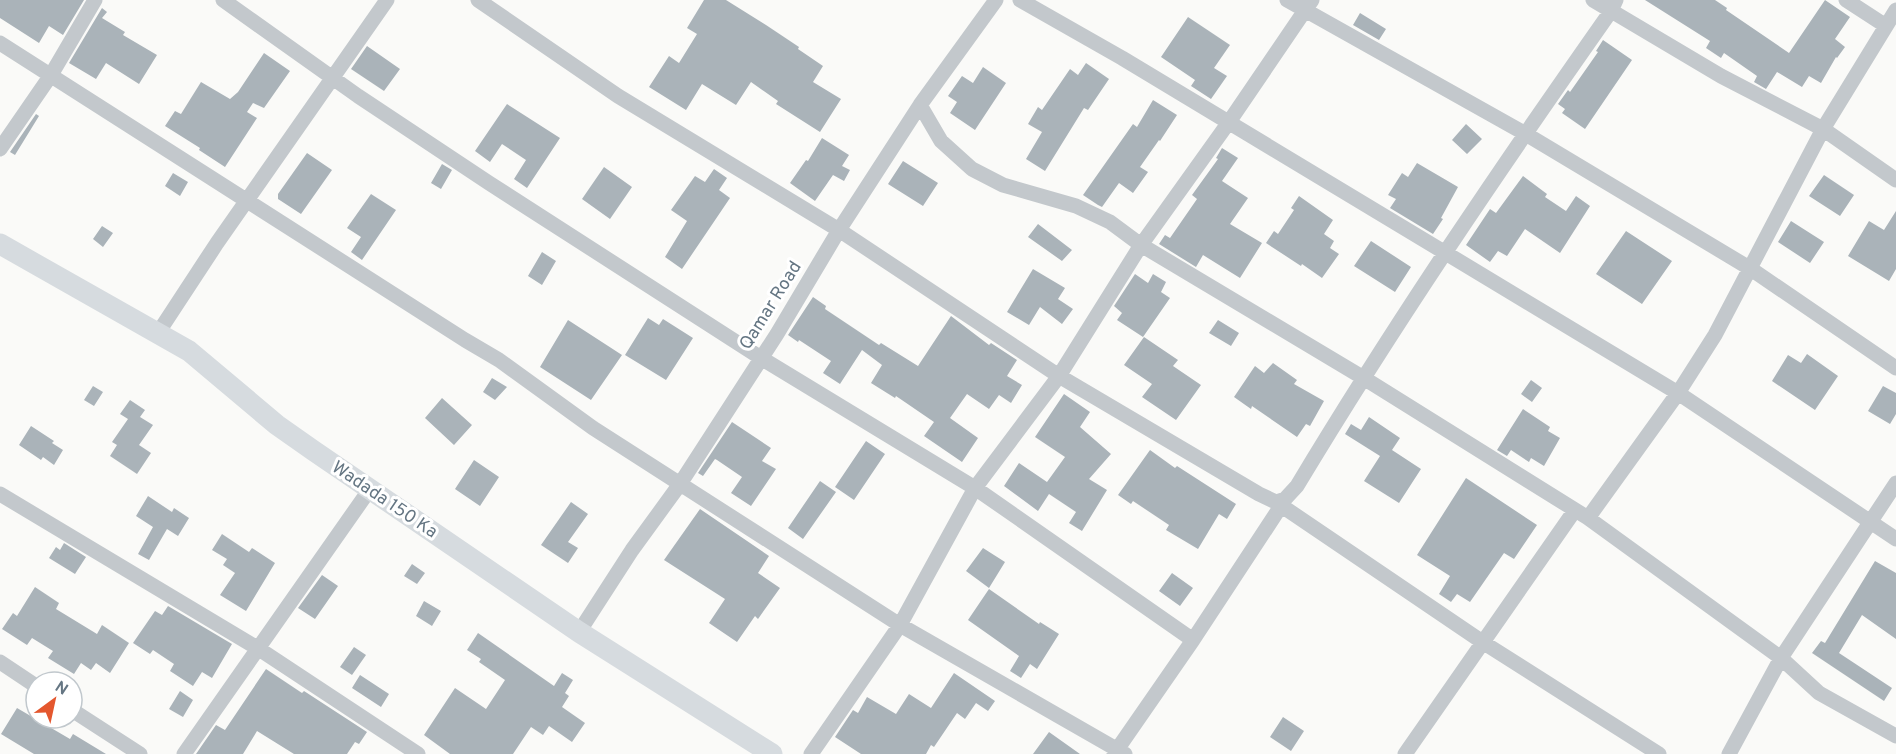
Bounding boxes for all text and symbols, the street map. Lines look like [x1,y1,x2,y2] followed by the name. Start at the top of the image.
[735,257,808,354] street label: Qamar Road
[327,456,441,544] street label: Wadada 150 Ka
[24,670,84,730] north arrow
[51,678,71,701] text: N

